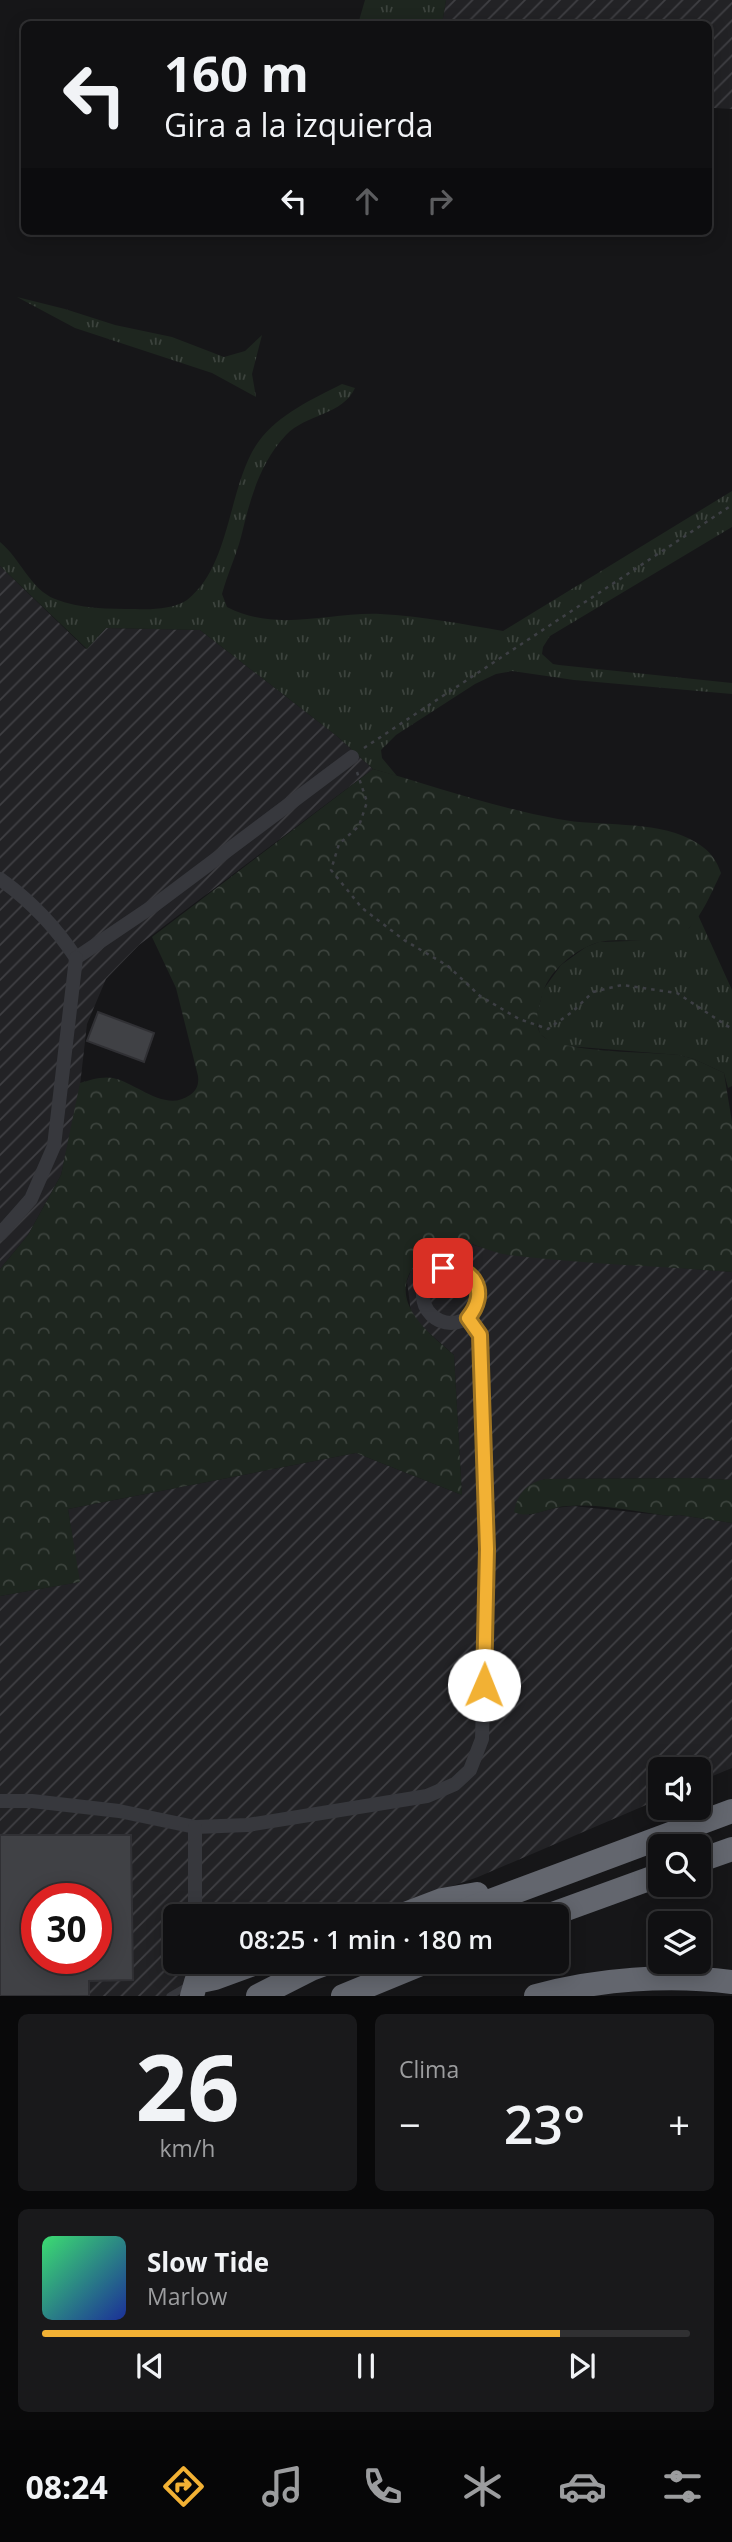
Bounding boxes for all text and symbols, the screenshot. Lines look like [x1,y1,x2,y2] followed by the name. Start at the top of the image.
[164,40,309,106] text: 160 m
[49,49,140,140] icon: left
[164,103,434,146] text: Gira a la izquierda
[275,182,313,220] icon: left
[348,182,386,220] icon: ahead
[421,182,459,220] icon: right
[413,1238,473,1298] pin
[424,1249,462,1287] icon: arrive
[447,1648,521,1722] position arrow
[648,1757,711,1974] map controls
[648,1757,711,1820] button: sound
[648,1834,711,1897] button: search
[21,1883,112,1974] speed limit sign: 30
[648,1911,711,1974] button: layers
[239,1921,493,1957] text: 08:25 · 1 min · 180 m
[135,2024,240,2148] text: 26
[399,2053,459,2085] text: Clima
[504,2088,585,2159] text: 23°
[399,2098,421,2150] text: −
[668,2098,690,2150] text: +
[160,2132,215,2164] text: km/h
[147,2244,269,2280] text: Slow Tide
[147,2280,227,2312] text: Marlow
[131,2347,169,2385] icon: previous
[347,2347,385,2385] icon: pause
[563,2347,601,2385] icon: next
[159,2462,208,2511] icon: directions
[258,2462,307,2511] icon: music
[358,2462,407,2511] icon: phone
[458,2462,507,2511] icon: climate
[558,2462,607,2511] icon: car
[658,2462,707,2511] icon: filters
[25,2465,108,2508] text: 08:24

